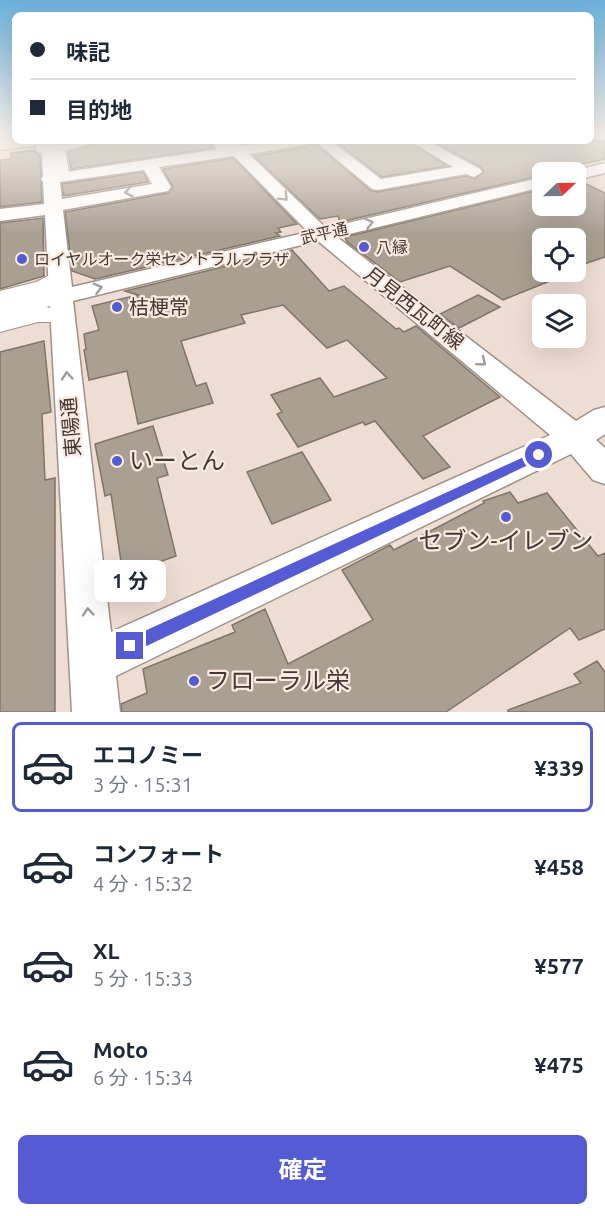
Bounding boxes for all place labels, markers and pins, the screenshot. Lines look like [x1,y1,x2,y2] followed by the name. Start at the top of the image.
[376,238,408,256] place label: 八縁
[357,240,371,254] marker: 八縁
[34,250,290,268] place label: ロイヤルオーク栄セントラルプラザ
[15,252,29,266] marker: ロイヤルオーク栄セントラルプラザ
[129,295,189,318] place label: 桔梗常
[110,300,124,314] marker: 桔梗常
[129,447,225,474] place label: いーとん
[110,454,124,468] marker: いーとん
[499,510,513,524] marker: セブン-イレブン
[419,527,593,554] place label: セブン-イレブン
[206,667,350,694] place label: フローラル栄
[187,674,201,688] marker: フローラル栄

